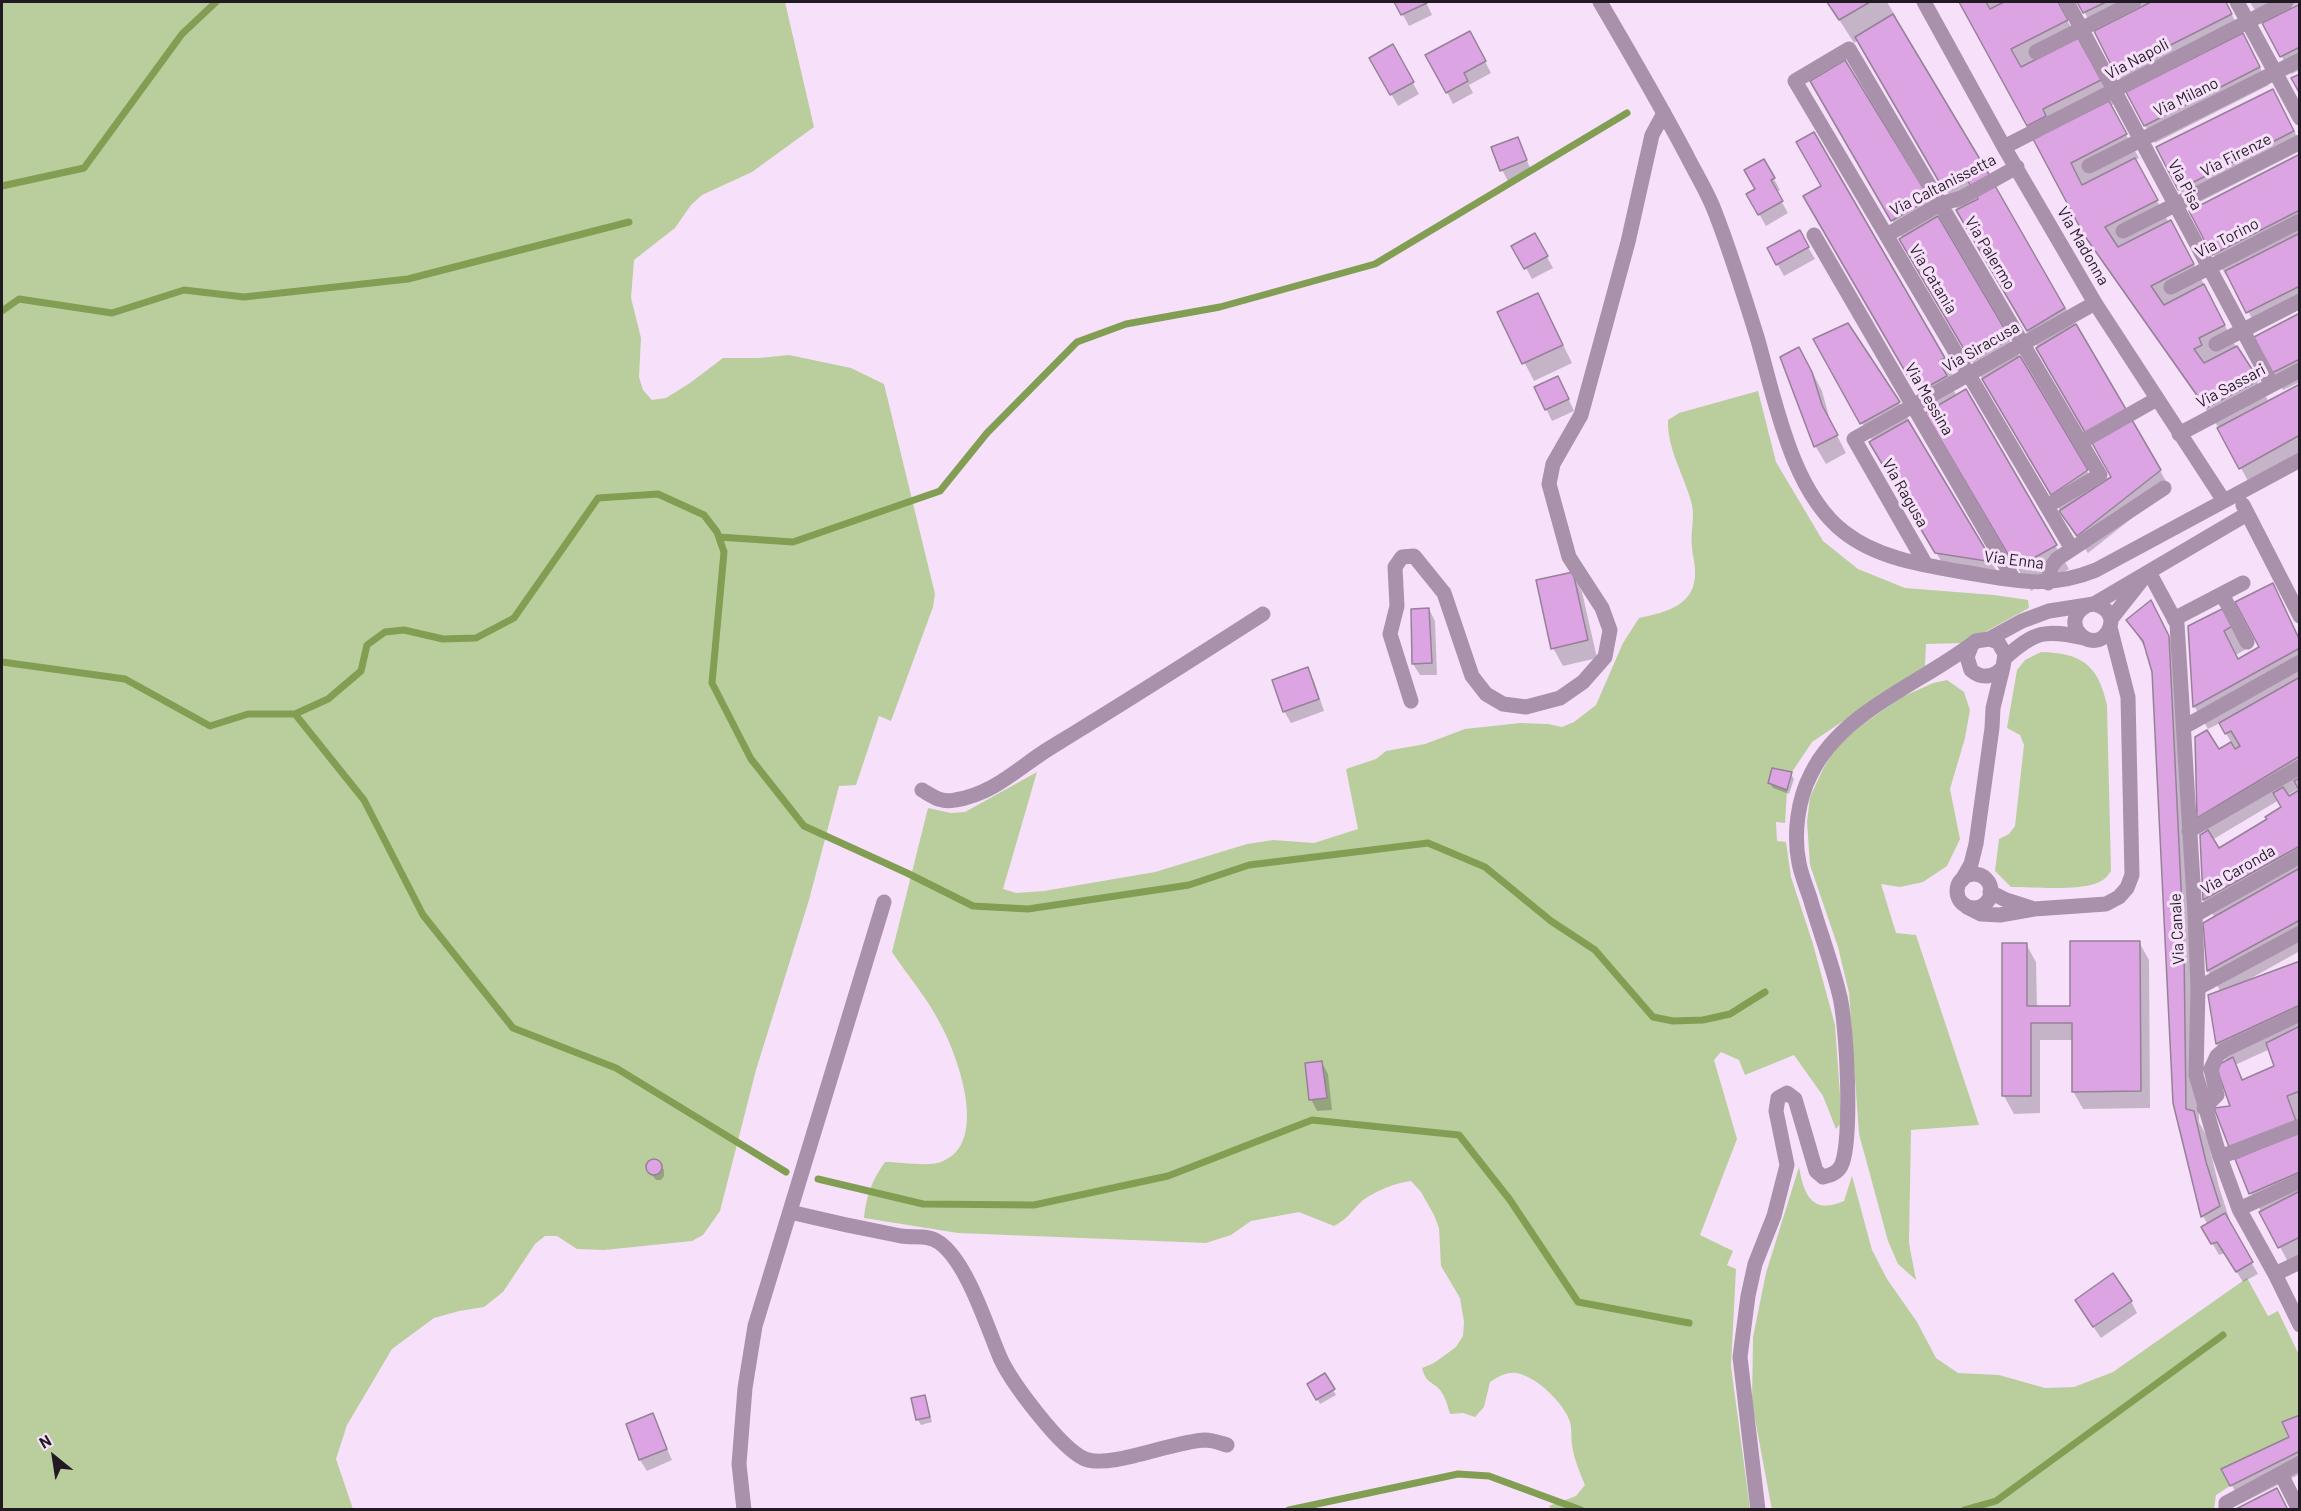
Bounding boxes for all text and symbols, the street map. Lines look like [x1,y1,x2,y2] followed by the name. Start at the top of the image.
[2102,34,2172,84] street label: Via Napoli
[2151,73,2221,121] street label: Via Milano
[2198,129,2274,181] street label: Via Firenze
[1887,150,1999,220] street label: Via Caltanissetta
[2164,157,2206,213] street label: Via Pisa
[2053,203,2113,289] street label: Via Madonna
[1961,213,2019,293] street label: Via Palermo
[2192,214,2262,262] street label: Via Torino
[1905,241,1961,317] street label: Via Catania
[1939,317,2023,377] street label: Via Siracusa
[1901,359,1957,439] street label: Via Messina
[2193,360,2269,412] street label: Via Sassari
[1878,455,1932,531] street label: Via Ragusa
[1983,547,2045,573] street label: Via Enna
[2197,841,2279,899] street label: Via Caronda
[2166,893,2188,965] street label: Via Canale
[24,1427,84,1487] north arrow
[35,1430,54,1452] text: N

